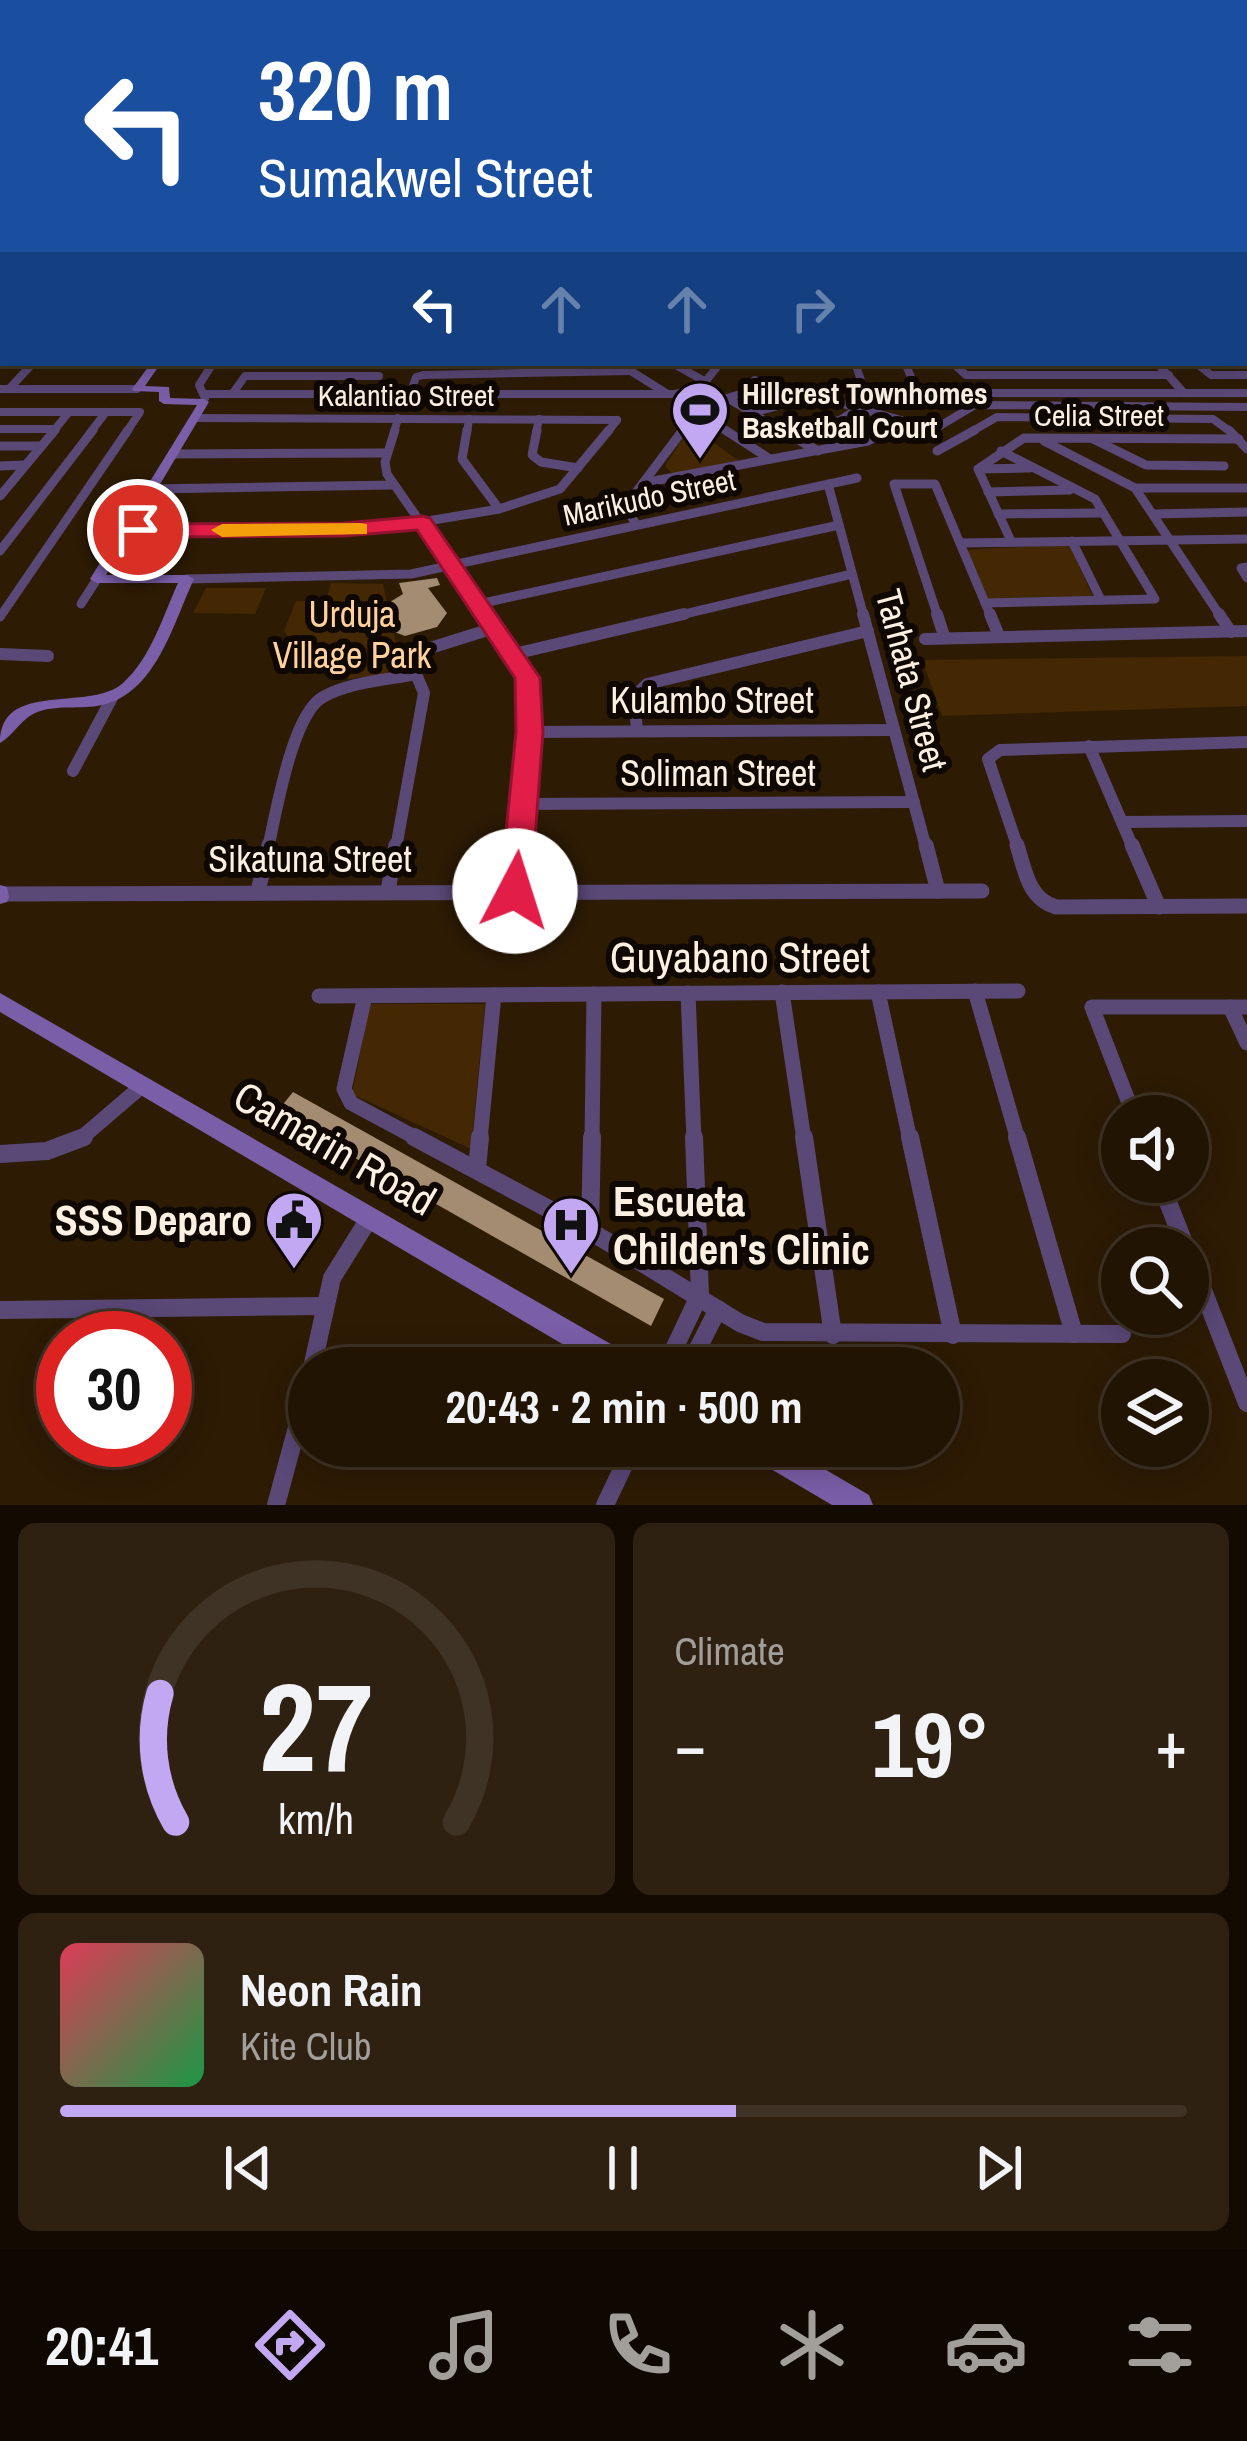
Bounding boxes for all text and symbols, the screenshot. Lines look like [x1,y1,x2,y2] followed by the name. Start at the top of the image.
[258,33,453,146] text: 320 m
[60,48,216,204] icon: left
[258,141,593,214] text: Sumakwel Street
[402,276,468,342] icon: left
[528,276,594,342] icon: ahead
[654,276,720,342] icon: ahead
[780,276,846,342] icon: right
[742,373,988,447] place label: Hillcrest Townhomes Basketball Court
[318,375,494,415] street label: Kalantiao Street
[669,379,731,461] sports icon: Hillcrest Townhomes Basketball Court
[1034,395,1164,435] street label: Celia Street
[559,459,739,535] street label: Marikudo Street
[87,479,189,581] pin
[105,497,171,563] icon: arrive
[865,584,959,776] street label: Tarhata Street
[273,590,432,679] park label: Urduja Village Park
[610,676,814,724] street label: Kulambo Street
[620,749,816,797] street label: Soliman Street
[452,828,578,954] position arrow
[208,835,412,883] street label: Sikatuna Street
[610,929,870,985] street label: Guyabano Street
[224,1068,446,1228] street label: Camarin Road
[1101,1095,1209,1467] map controls
[1101,1095,1209,1203] button: sound
[613,1173,870,1277] place label: Escueta Childen's Clinic
[263,1189,325,1271] public building icon: SSS Deparo
[55,1192,252,1248] place label: SSS Deparo
[540,1194,602,1276] hospital icon: Escueta Childen's Clinic
[1101,1227,1209,1335] button: search
[36,1311,192,1467] speed limit sign: 30
[1101,1359,1209,1467] button: layers
[446,1376,802,1437] text: 20:43 · 2 min · 500 m
[675,1625,785,1677] text: Climate
[259,1642,373,1810] text: 27
[872,1684,990,1805] text: 19°
[675,1700,706,1789] text: −
[1155,1700,1187,1789] text: +
[278,1790,354,1847] text: km/h
[240,1959,422,2020] text: Neon Rain
[240,2020,372,2072] text: Kite Club
[215,2135,281,2201] icon: previous
[590,2135,656,2201] icon: pause
[966,2135,1032,2201] icon: next
[248,2303,332,2387] icon: directions
[422,2303,506,2387] icon: music
[596,2303,680,2387] icon: phone
[770,2303,854,2387] icon: climate
[944,2303,1028,2387] icon: car
[1118,2303,1202,2387] icon: filters
[45,2309,158,2382] text: 20:41

